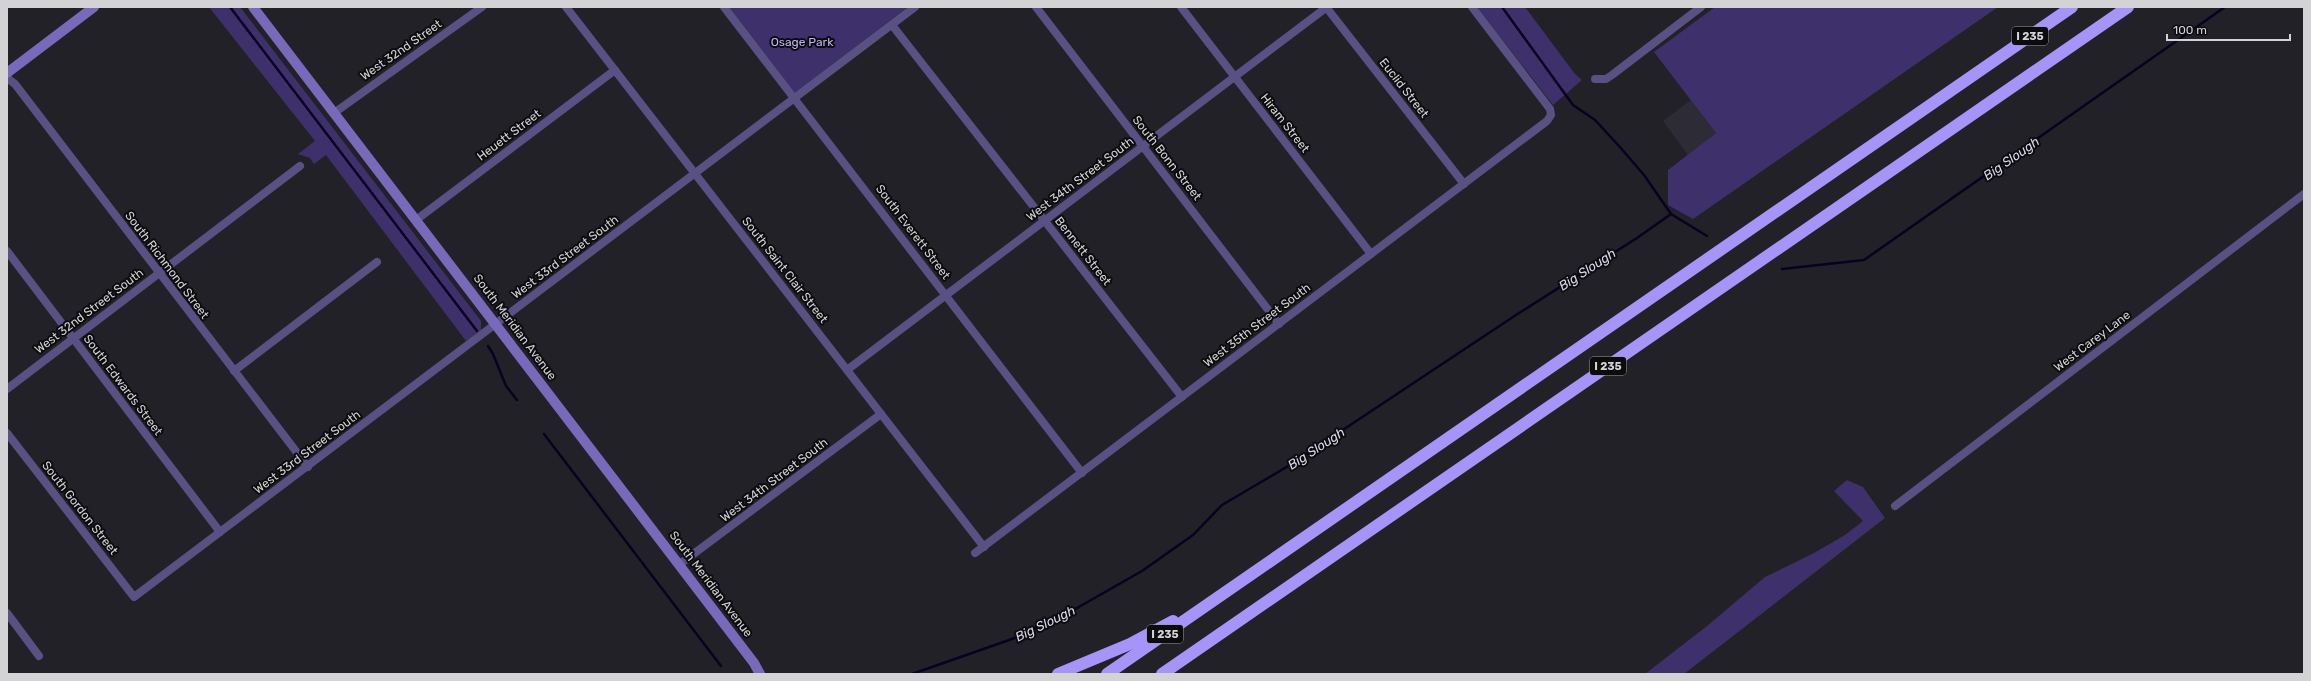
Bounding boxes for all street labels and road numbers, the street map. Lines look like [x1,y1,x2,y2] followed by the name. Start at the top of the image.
[358,17,445,83] street label: West 32nd Street
[2012,27,2048,45] road number: I 235
[1376,55,1432,121] street label: Euclid Street
[1258,91,1313,155] street label: Hiram Street
[474,106,544,164] street label: Heuett Street
[1130,113,1205,203] street label: South Bonn Street
[1024,134,1136,224] street label: West 34th Street South
[873,182,953,282] street label: South Everett Street
[122,209,212,322] street label: South Richmond Street
[509,212,621,302] street label: West 33rd Street South
[739,214,831,326] street label: South Saint Clair Street
[1052,214,1114,288] street label: Bennett Street
[32,265,146,357] street label: West 32nd Street South
[471,271,560,383] street label: South Meridian Avenue
[1201,280,1313,370] street label: West 35th Street South
[2051,308,2133,374] street label: West Carey Lane
[81,332,166,438] street label: South Edwards Street
[1590,357,1626,375] road number: I 235
[251,407,363,497] street label: West 33rd Street South
[718,435,830,525] street label: West 34th Street South
[39,458,121,558] street label: South Gordon Street
[667,528,756,640] street label: South Meridian Avenue
[1147,625,1183,643] road number: I 235

